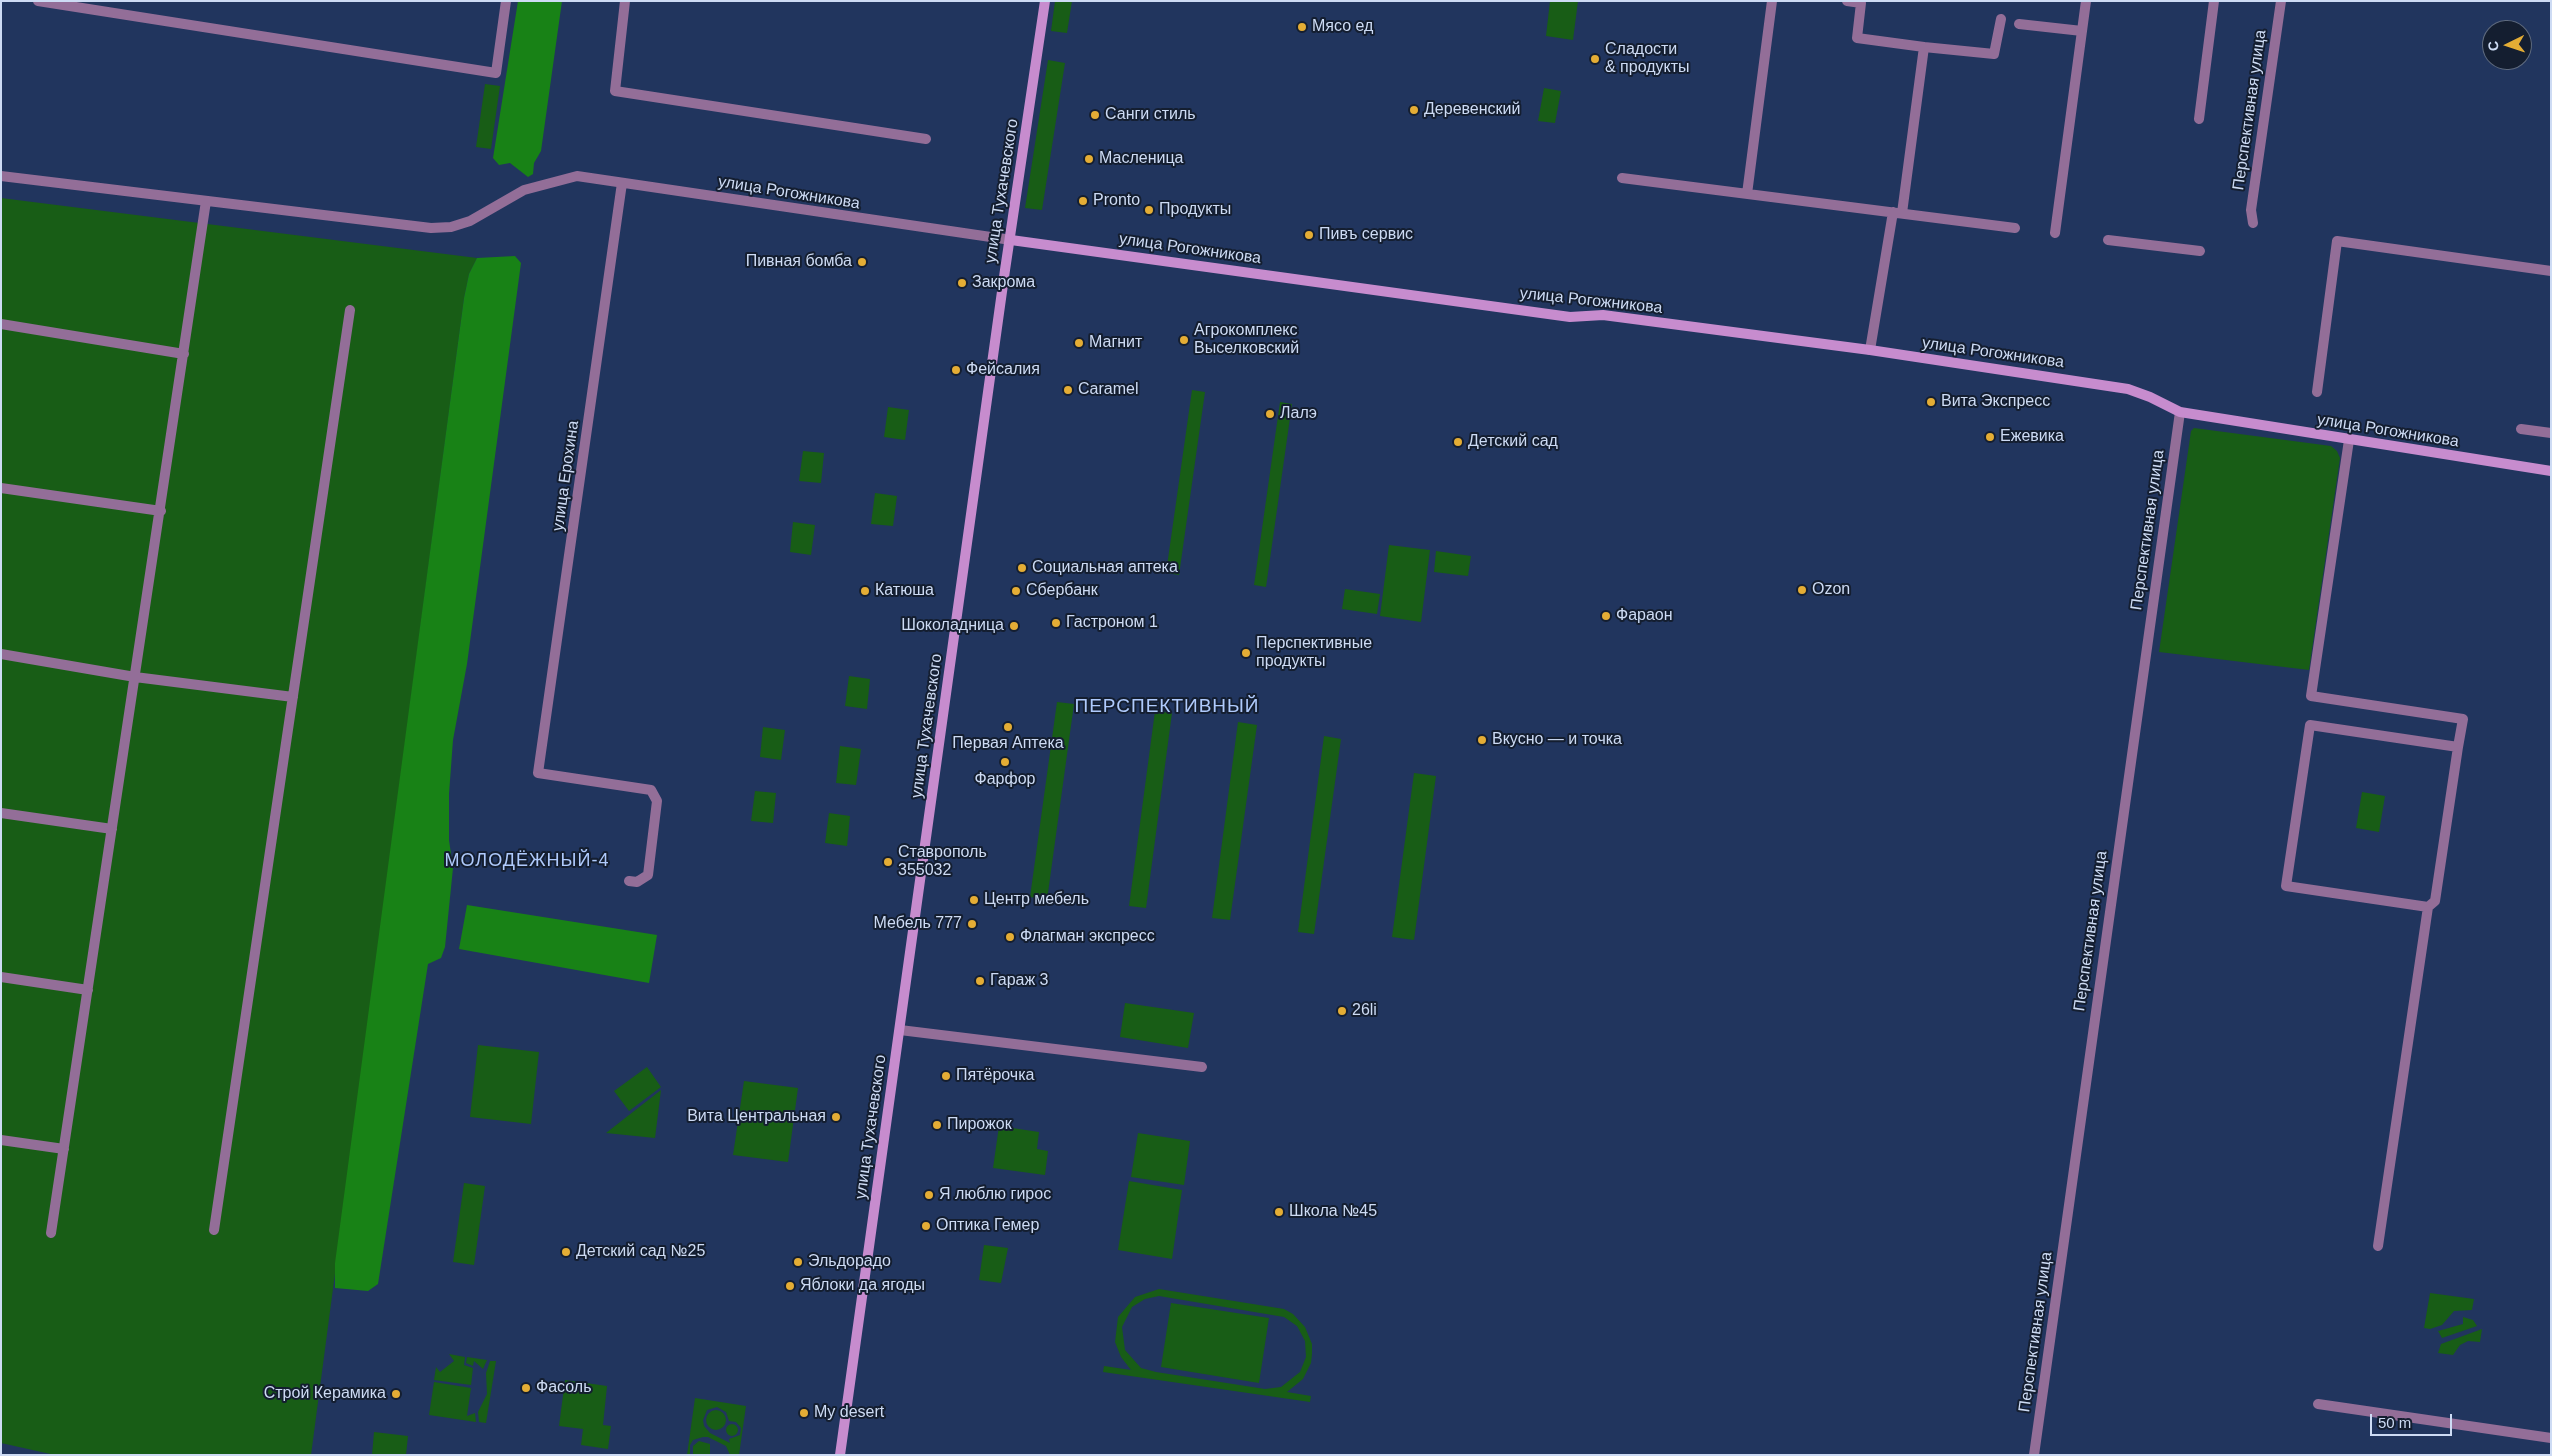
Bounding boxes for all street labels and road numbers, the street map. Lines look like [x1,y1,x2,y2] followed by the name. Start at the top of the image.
[2229,29,2271,191] street label: Перспективная улица
[981,118,1023,264] street label: улица Тухачевского
[717,172,861,214] street label: улица Рогожникова
[1118,230,1262,268] street label: улица Рогожникова
[1519,284,1663,318] street label: улица Рогожникова
[1921,334,2065,372] street label: улица Рогожникова
[2316,410,2460,452] street label: улица Рогожникова
[549,420,583,532] street label: улица Ерохина
[2127,449,2169,611] street label: Перспективная улица
[907,653,947,799] street label: улица Тухачевского
[2070,850,2112,1012] street label: Перспективная улица
[851,1054,891,1200] street label: улица Тухачевского
[2015,1251,2057,1413] street label: Перспективная улица

